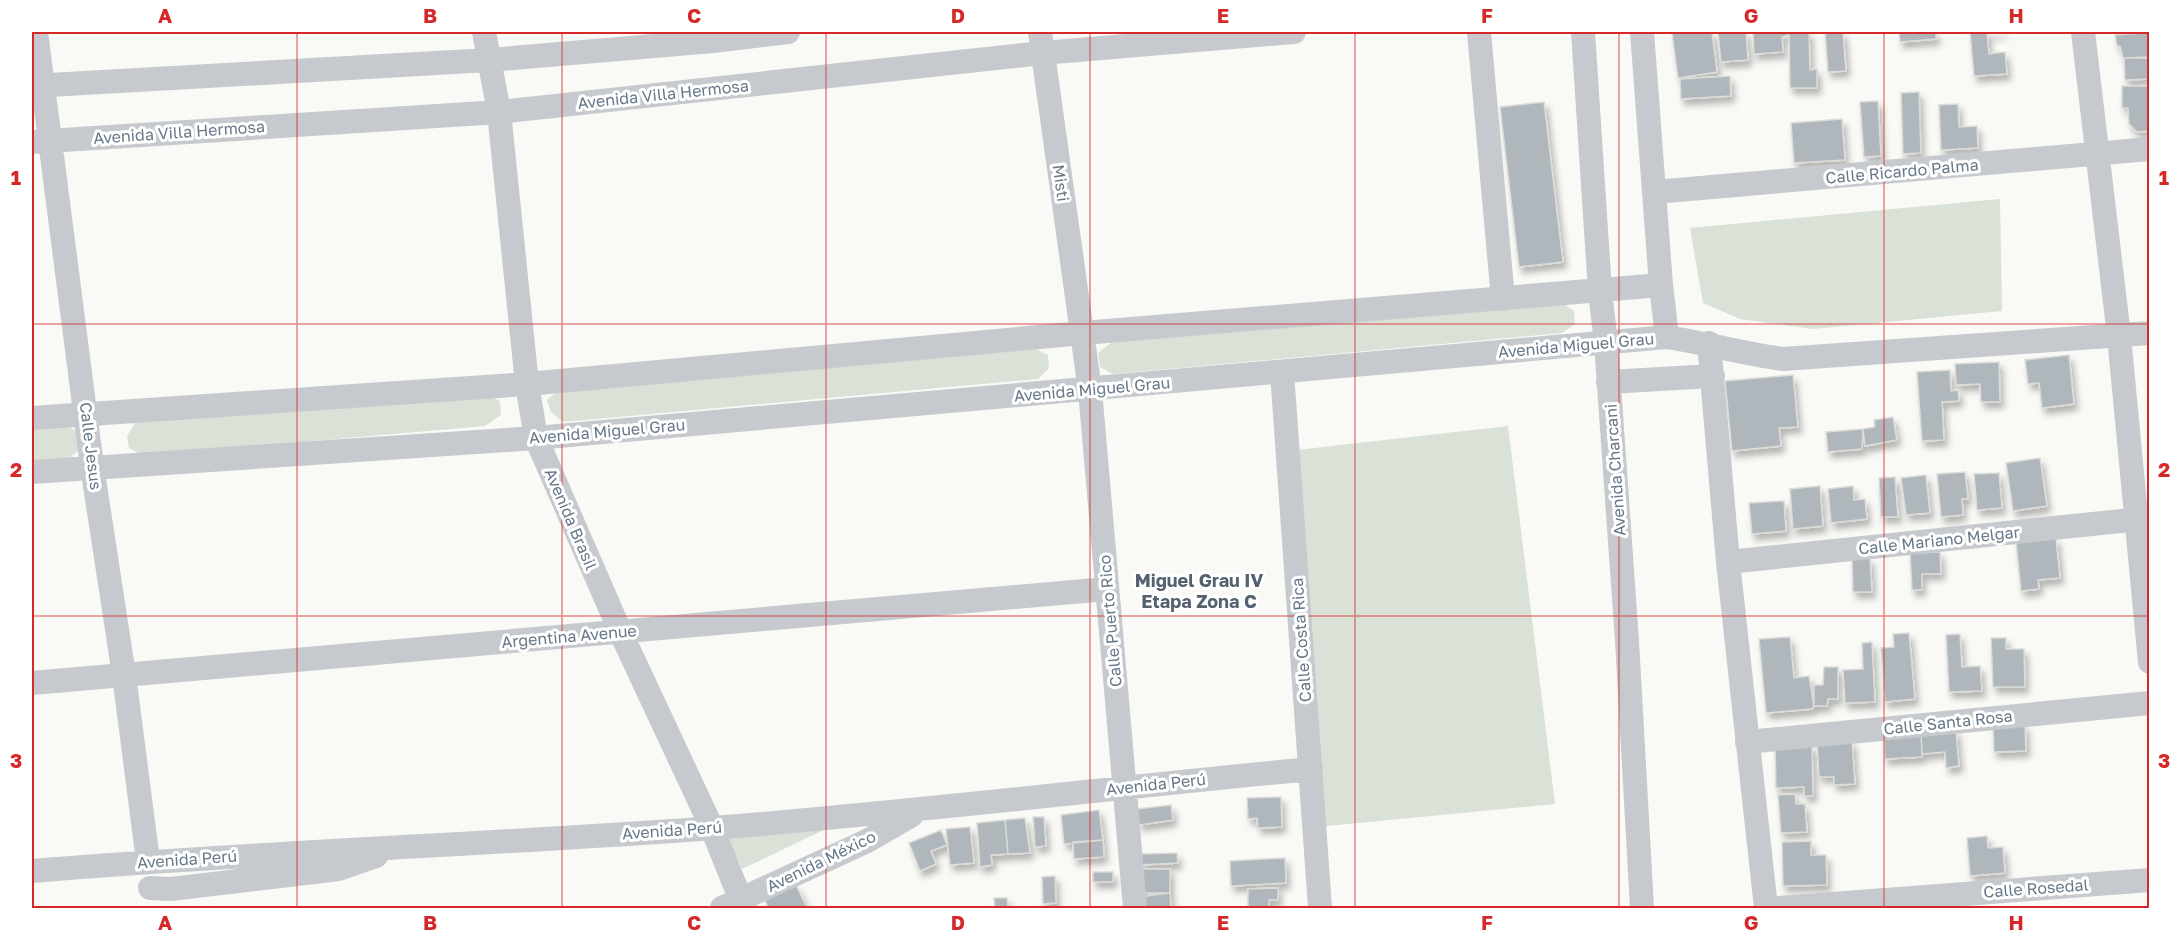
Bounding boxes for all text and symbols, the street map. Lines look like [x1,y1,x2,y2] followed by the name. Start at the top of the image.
[158,3,172,27] text: A
[423,3,437,27] text: B
[687,3,701,27] text: C
[951,3,965,27] text: D
[1217,3,1229,27] text: E
[1481,3,1493,27] text: F
[1744,3,1758,27] text: G
[2008,3,2024,27] text: H
[576,75,750,113] street label: Avenida Villa Hermosa
[93,116,265,148] street label: Avenida Villa Hermosa
[1825,154,1979,188] street label: Calle Ricardo Palma
[1049,163,1073,203] street label: Misti
[11,165,21,189] text: 1
[2159,165,2169,189] text: 1
[1497,328,1655,362] street label: Avenida Miguel Grau
[1013,372,1171,406] street label: Avenida Miguel Grau
[76,401,106,491] street label: Calle Jesus
[1600,403,1630,537] street label: Avenida Charcani
[528,414,686,448] street label: Avenida Miguel Grau
[10,457,22,481] text: 2
[2158,457,2170,481] text: 2
[541,465,601,573] street label: Avenida Brasil
[1857,522,2021,558] street label: Calle Mariano Melgar
[1094,554,1126,688] street label: Calle Puerto Rico
[1135,569,1263,612] district label: Miguel Grau IV Etapa Zona C
[1287,577,1315,703] street label: Calle Costa Rica
[501,620,637,652] street label: Argentina Avenue
[1883,705,2013,739] street label: Calle Santa Rosa
[10,748,22,772] text: 3
[2158,748,2170,772] text: 3
[1105,769,1207,799] street label: Avenida Perú
[621,817,723,843] street label: Avenida Perú
[763,826,879,896] street label: Avenida México
[136,846,238,872] street label: Avenida Perú
[1983,874,2089,902] street label: Calle Rosedal
[158,910,172,934] text: A
[423,910,437,934] text: B
[687,910,701,934] text: C
[951,910,965,934] text: D
[1217,910,1229,934] text: E
[1481,910,1493,934] text: F
[1744,910,1758,934] text: G
[2008,910,2024,934] text: H

